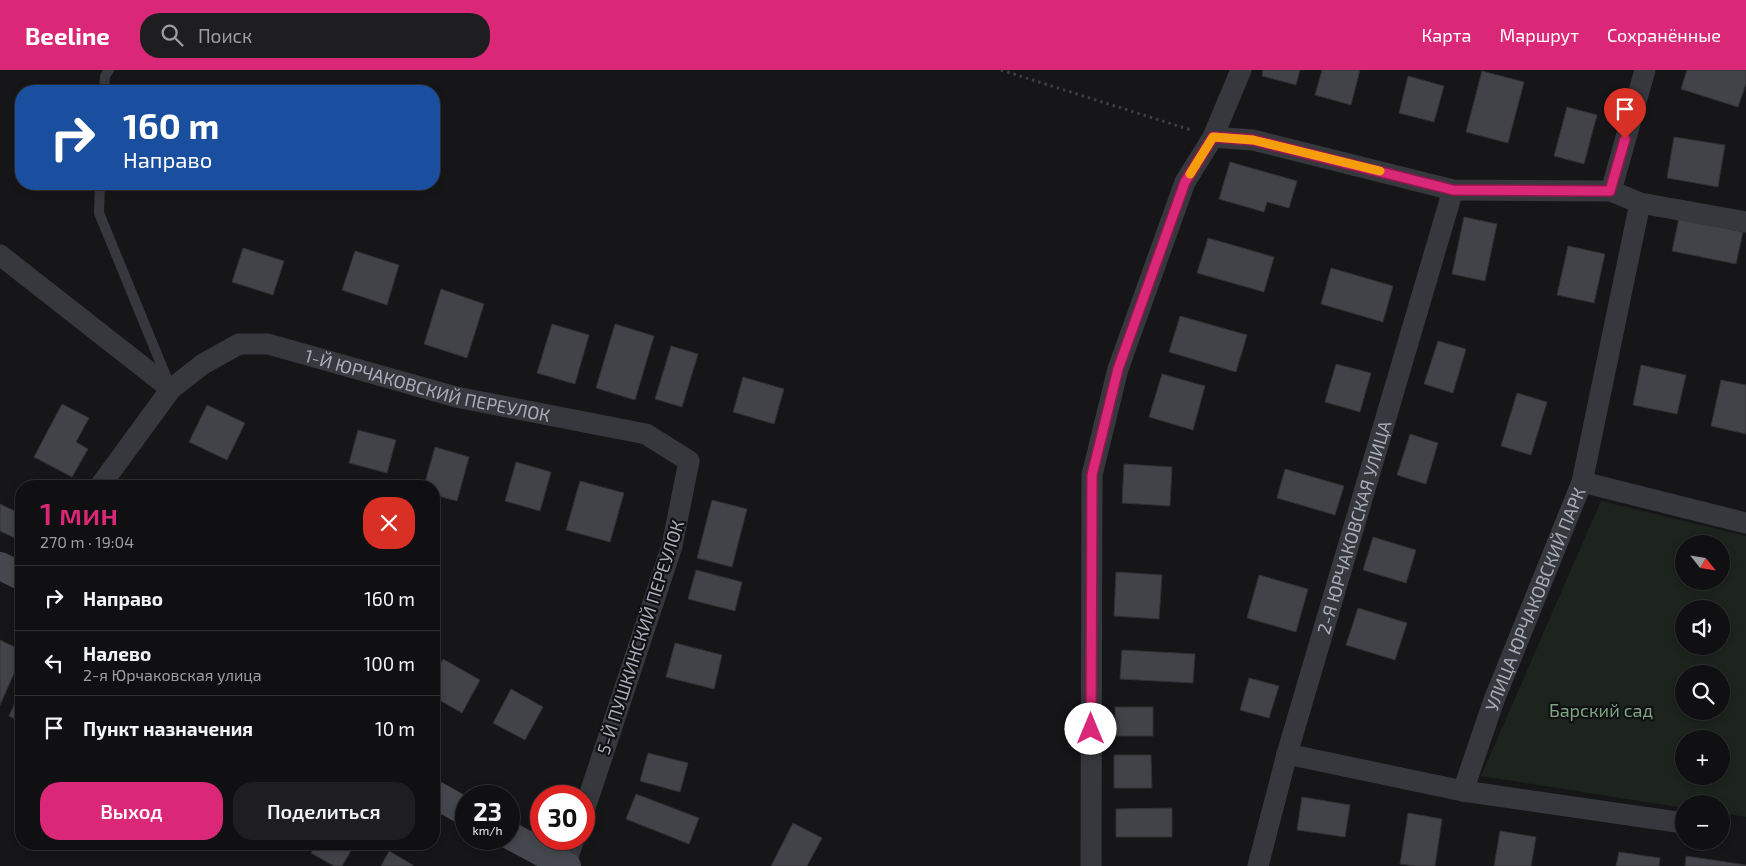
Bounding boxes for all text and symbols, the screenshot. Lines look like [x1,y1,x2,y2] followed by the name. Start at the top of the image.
[140,13,490,58] search box
[25,21,110,50] text: Beeline
[158,21,186,49] icon: search
[198,24,252,47] text: Поиск
[1421,24,1471,46] text: Карта
[1499,24,1579,46] text: Маршрут
[1607,24,1721,46] text: Сохранённые
[1604,88,1646,139] pin
[1611,95,1639,123] icon: arrive
[123,104,219,146] text: 160 m
[40,105,105,170] icon: right
[123,146,212,172] text: Направо
[303,344,552,426] street label: 1-Й ЮРЧАКОВСКИЙ ПЕРЕУЛОК
[1312,417,1396,637] street label: 2-Я ЮРЧАКОВСКАЯ УЛИЦА
[1480,484,1590,714] street label: УЛИЦА ЮРЧАКОВСКИЙ ПАРК
[40,495,118,531] text: 1 мин
[363,497,415,549] button: close
[592,517,688,757] street label: 5-Й ПУШКИНСКИЙ ПЕРЕУЛОК
[40,532,134,551] text: 270 m · 19:04
[1675,535,1730,590] north arrow
[1675,535,1730,850] map controls
[40,584,68,612] icon: right
[83,587,163,610] text: Направо
[364,587,415,610] text: 160 m
[1675,600,1730,655] button: sound
[83,642,151,665] text: Налево
[40,649,68,677] icon: left
[364,652,415,675] text: 100 m
[83,665,262,684] text: 2-я Юрчаковская улица
[1675,665,1730,720] button: search
[1549,699,1653,721] park label: Барский сад
[1064,702,1116,754] position arrow
[40,714,68,742] icon: arrive
[83,717,253,740] text: Пункт назначения
[375,717,415,740] text: 10 m
[1675,730,1730,785] button: +
[40,782,223,840] button: Выход
[233,782,415,840] button: Поделиться
[530,785,595,850] speed limit sign: 30
[1675,795,1730,850] button: −
[473,796,502,826] text: 23
[473,823,502,837] text: km/h

